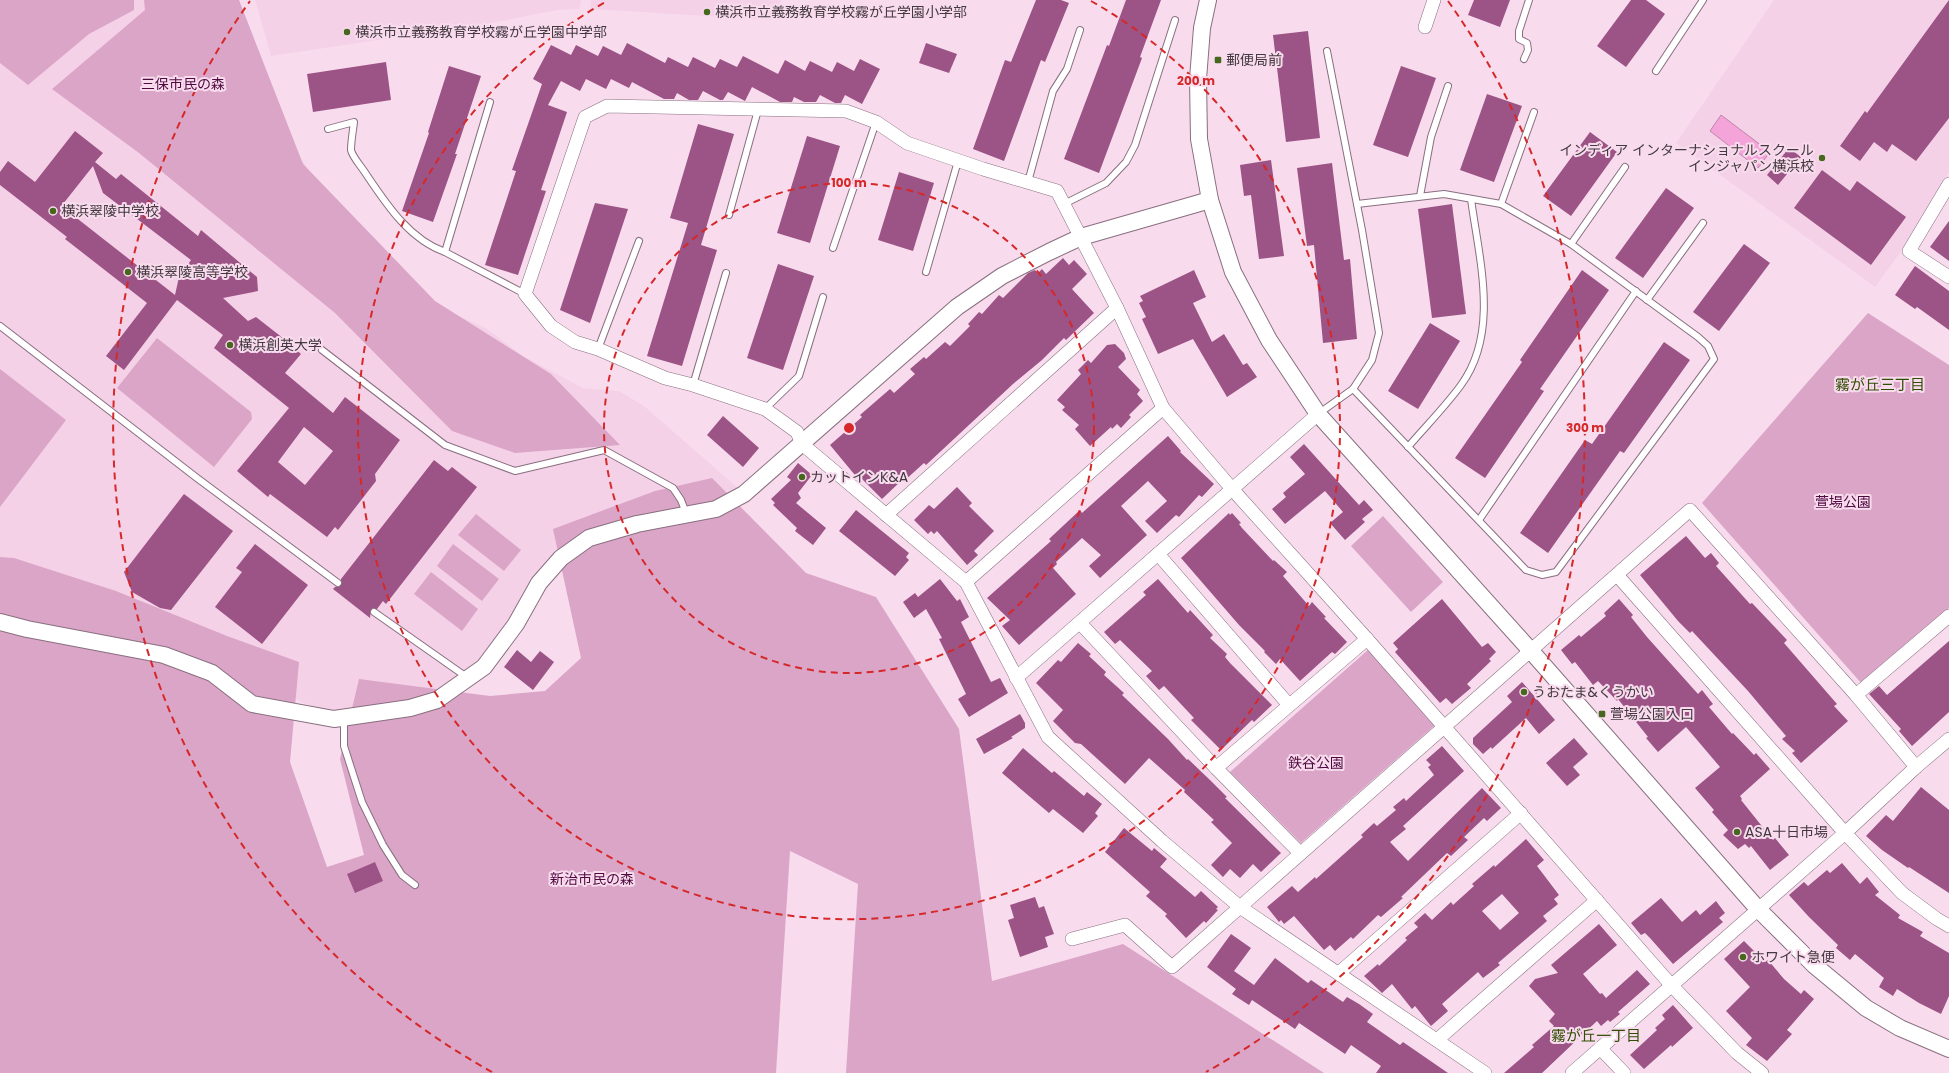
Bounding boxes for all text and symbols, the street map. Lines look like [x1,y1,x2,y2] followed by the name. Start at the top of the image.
[715,2,967,22] place label: 横浜市立義務教育学校霧が丘学園小学部
[702,7,712,17] marker: 横浜市立義務教育学校霧が丘学園小学部
[355,22,607,42] place label: 横浜市立義務教育学校霧が丘学園中学部
[342,27,352,37] marker: 横浜市立義務教育学校霧が丘学園中学部
[1226,50,1282,70] place label: 郵便局前
[1213,55,1223,65] marker: 郵便局前
[1177,72,1215,89] text: 200 m
[141,74,225,94] park label: 三保市民の森
[1559,140,1814,176] place label: インディア インターナショナルスクール インジャパン横浜校
[1817,153,1827,163] marker: インディア インターナショナルスクール インジャパン横浜校
[831,174,867,191] text: 100 m
[61,201,159,221] place label: 横浜翠陵中学校
[48,206,58,216] marker: 横浜翠陵中学校
[136,262,248,282] place label: 横浜翠陵高等学校
[123,267,133,277] marker: 横浜翠陵高等学校
[238,335,322,355] place label: 横浜創英大学
[225,340,235,350] marker: 横浜創英大学
[1835,374,1925,395] district label: 霧が丘三丁目
[1566,419,1604,436] text: 300 m
[842,421,856,435] centre of rings
[810,467,908,487] place label: カットインK&A
[797,472,807,482] marker: カットインK&A
[1815,492,1871,512] park label: 萱場公園
[1532,682,1654,702] place label: うおたま&くうかい
[1519,687,1529,697] marker: うおたま&くうかい
[1610,704,1694,724] place label: 萱場公園入口
[1597,709,1607,719] marker: 萱場公園入口
[1288,753,1344,773] park label: 鉄谷公園
[1745,822,1828,842] place label: ASA十日市場
[1732,827,1742,837] marker: ASA十日市場
[550,869,634,889] park label: 新治市民の森
[1751,947,1835,967] place label: ホワイト急便
[1738,952,1748,962] marker: ホワイト急便
[1551,1025,1641,1046] district label: 霧が丘一丁目

